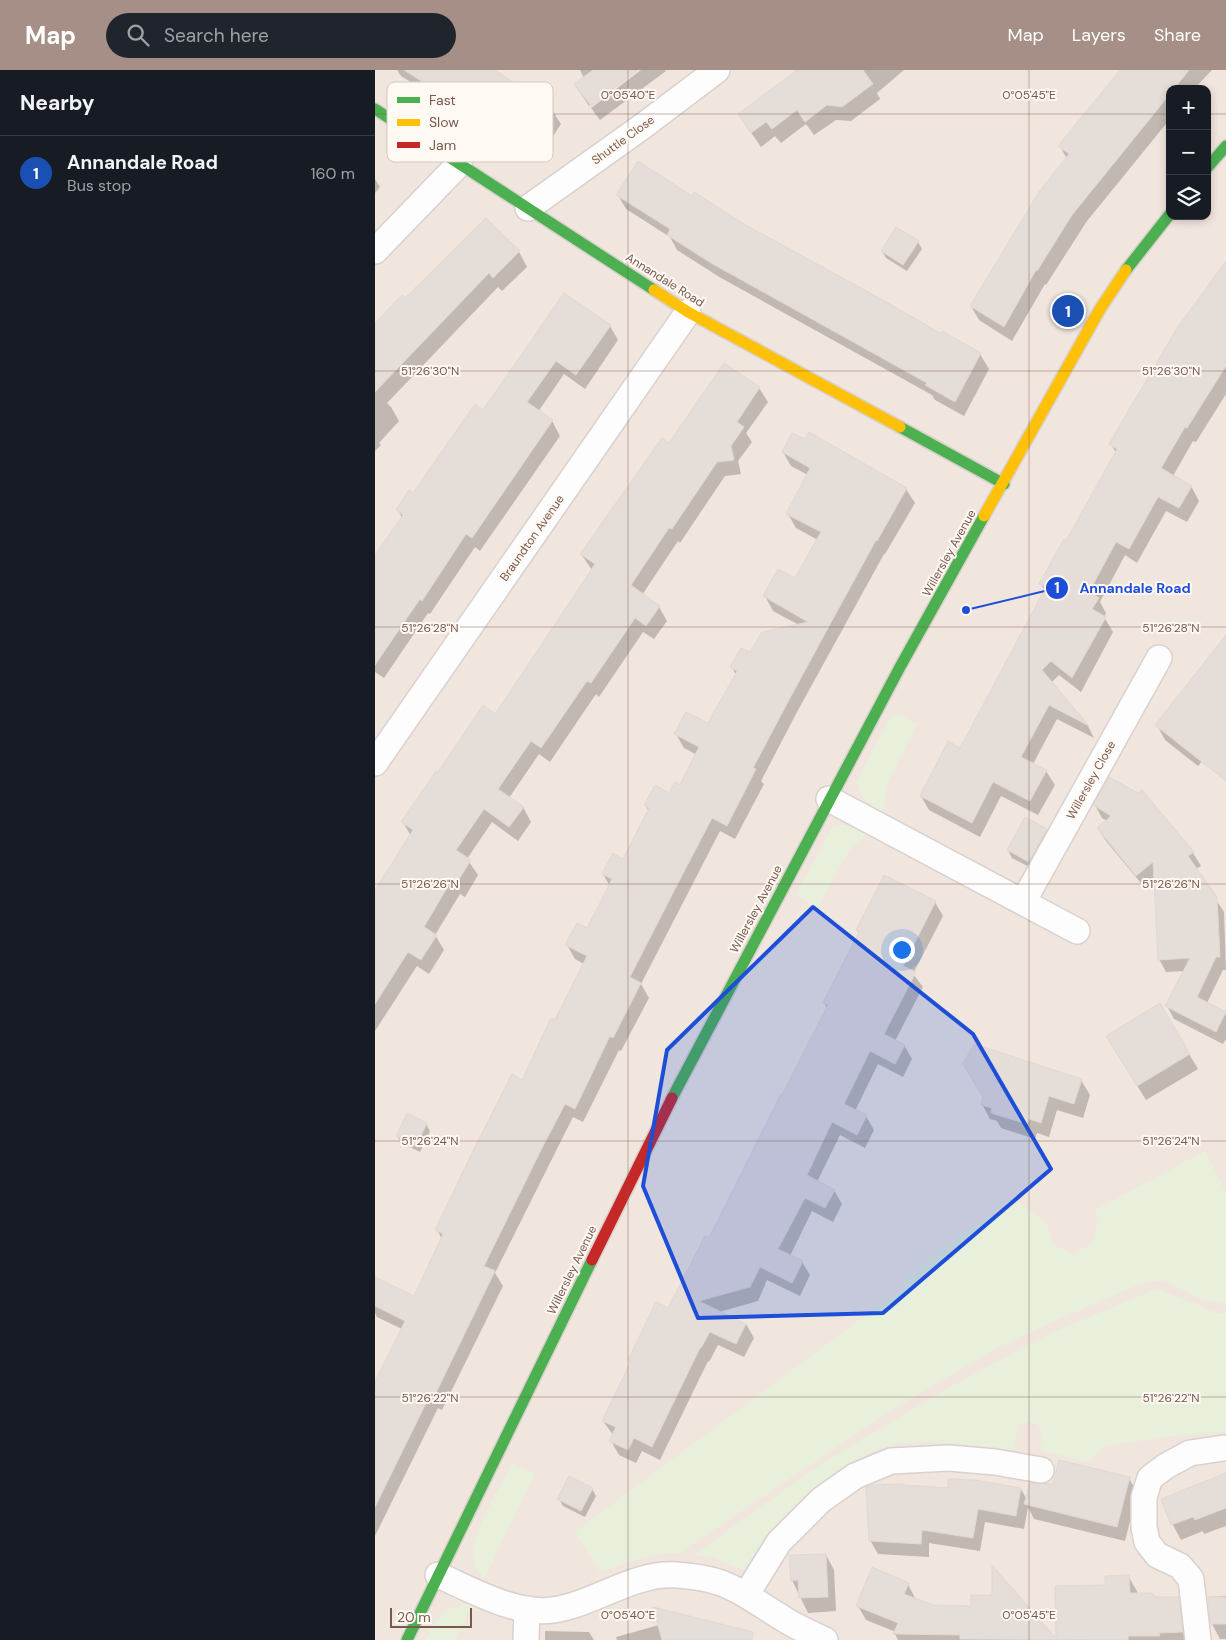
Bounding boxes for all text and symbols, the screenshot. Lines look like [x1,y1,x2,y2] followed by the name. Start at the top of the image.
[106,13,456,58] search box
[25,20,76,51] text: Map
[124,21,152,49] icon: search
[164,23,269,48] text: Search here
[1008,23,1044,47] text: Map
[1072,23,1126,47] text: Layers
[1154,23,1201,47] text: Share
[387,82,553,162] legend
[1166,85,1211,220] map controls
[1166,85,1211,130] button: +
[601,87,656,103] text: 0°05'40"E
[1002,87,1056,103] text: 0°05'45"E
[20,89,94,117] text: Nearby
[429,91,456,109] text: Fast
[588,112,658,168] street label: Shuttle Close
[429,113,459,131] text: Slow
[1166,130,1211,175] button: −
[429,136,456,154] text: Jam
[67,150,218,175] text: Annandale Road
[33,163,39,184] text: 1
[311,163,355,184] text: 160 m
[67,175,131,196] text: Bus stop
[1166,175,1211,220] button: layers
[623,249,707,311] street label: Annandale Road
[1052,292,1084,330] pin: 1
[401,363,459,379] text: 51°26'30"N
[1142,363,1200,379] text: 51°26'30"N
[496,491,568,584] street label: Braundton Avenue
[918,507,980,599] street label: Willersley Avenue
[1044,573,1201,602] callout: Annandale Road
[1054,578,1060,598] text: 1
[1079,579,1191,597] text: Annandale Road
[401,620,459,636] text: 51°26'28"N
[1142,620,1200,636] text: 51°26'28"N
[1063,738,1119,822] street label: Willersley Close
[726,862,786,956] street label: Willersley Avenue
[401,876,459,892] text: 51°26'26"N
[1142,876,1200,892] text: 51°26'26"N
[889,937,915,963] your location
[401,1133,459,1149] text: 51°26'24"N
[1142,1133,1200,1149] text: 51°26'24"N
[544,1223,601,1317] street label: Willersley Avenue
[401,1390,459,1406] text: 51°26'22"N
[1142,1390,1200,1406] text: 51°26'22"N
[390,1605,473,1628] scale bar
[601,1607,656,1623] text: 0°05'40"E
[1002,1607,1056,1623] text: 0°05'45"E
[397,1608,431,1626] text: 20 m

